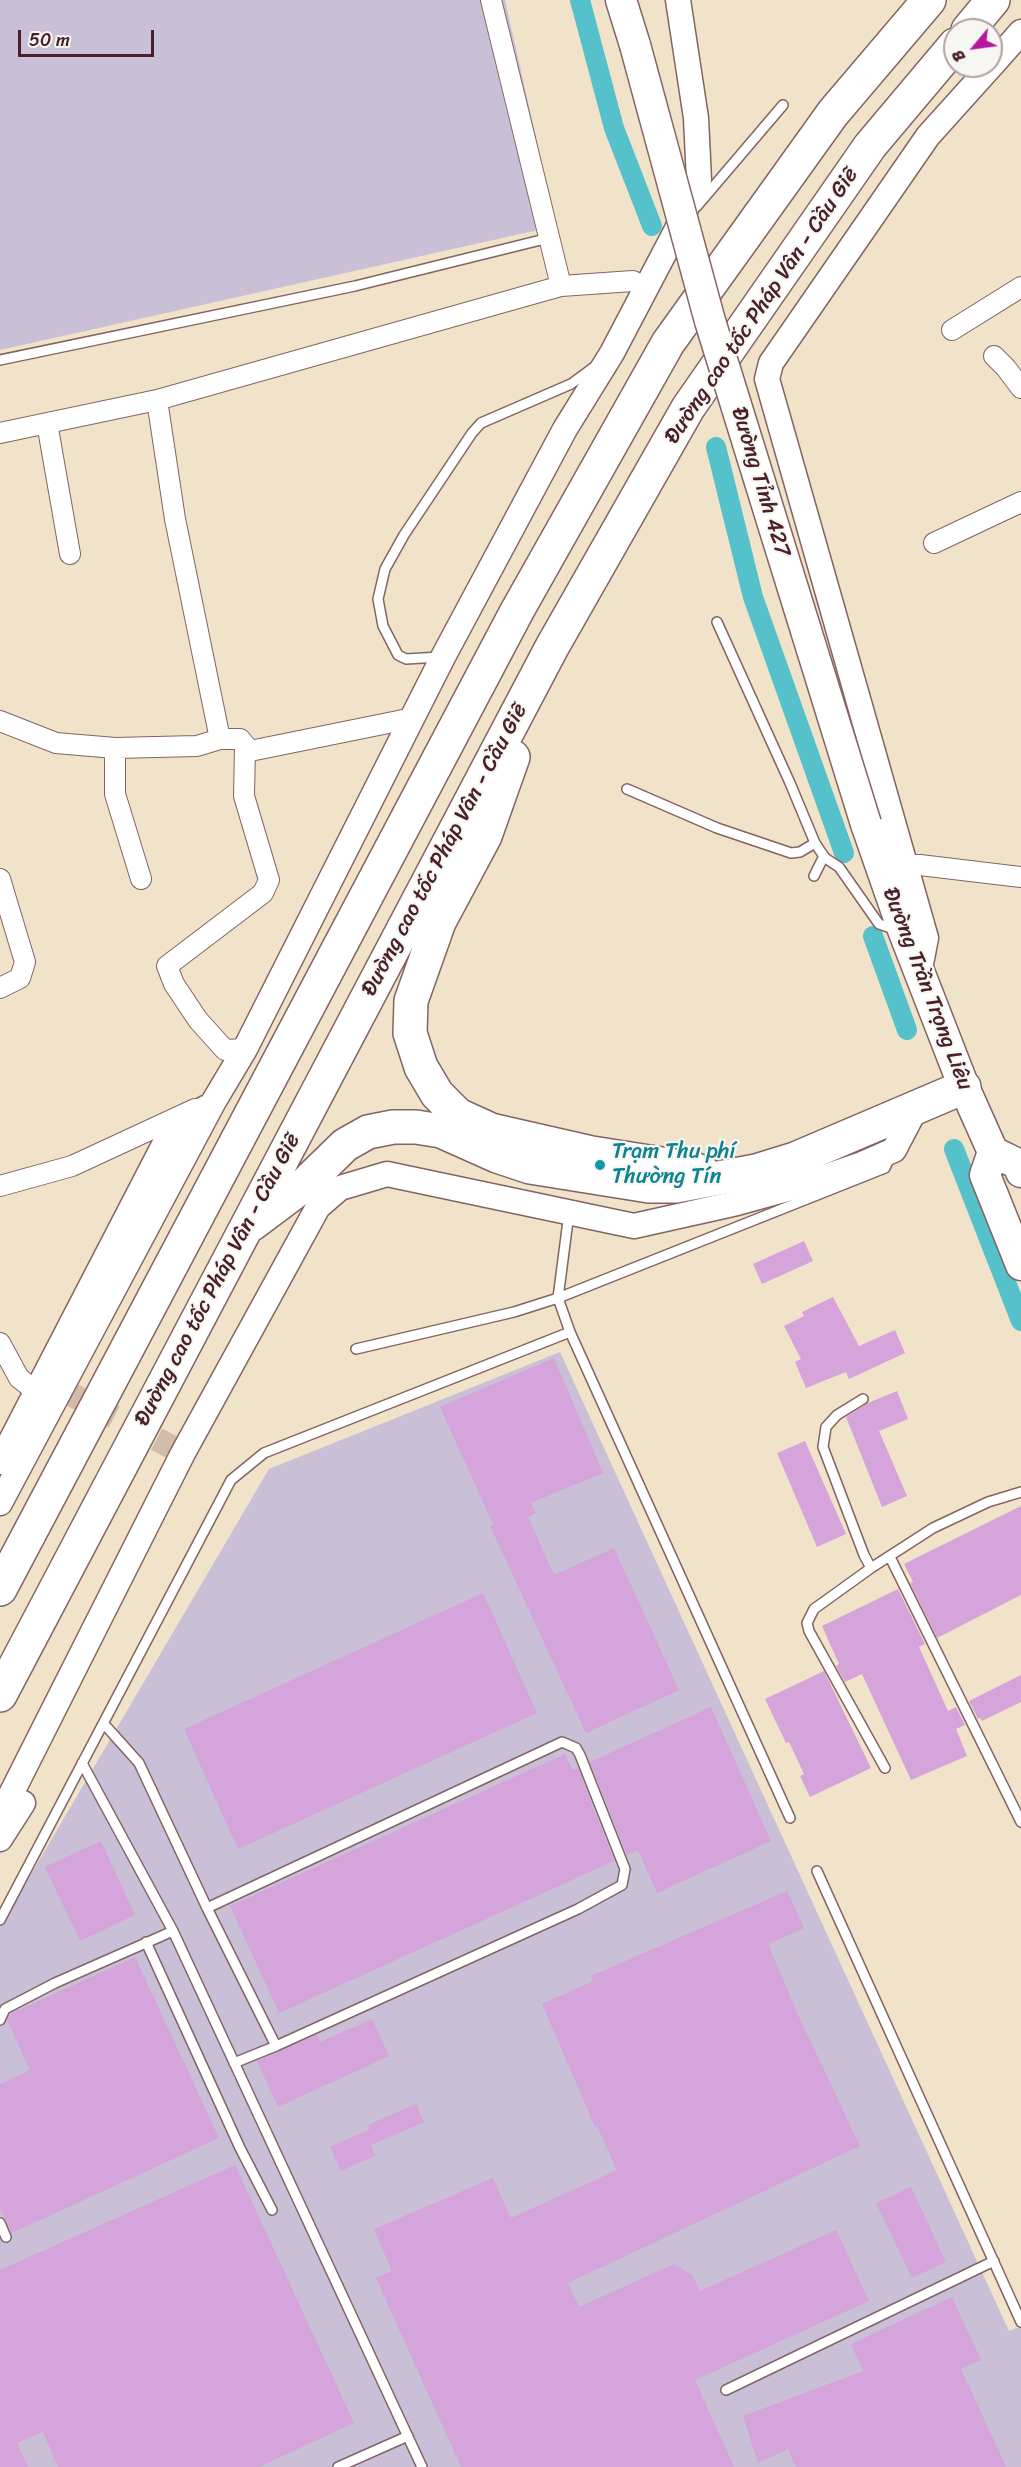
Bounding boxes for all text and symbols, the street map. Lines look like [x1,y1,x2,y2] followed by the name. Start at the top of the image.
[21,18,158,56] scale bar
[943,18,1003,78] north arrow
[29,24,70,56] text: 50 m
[943,45,974,67] text: B
[659,163,865,449] street label: Đường cao tốc Pháp Vân - Cầu Giẽ
[725,404,795,560] street label: Đường Tỉnh 427
[356,699,534,1001] street label: Đường cao tốc Pháp Vân - Cầu Giẽ
[876,884,978,1094] street label: Đường Trần Trọng Liêu
[129,1129,307,1431] street label: Đường cao tốc Pháp Vân - Cầu Giẽ
[612,1139,735,1190] place label: Trạm Thu phí Thường Tín
[593,1158,607,1172] marker: Trạm Thu phí Thường Tín

